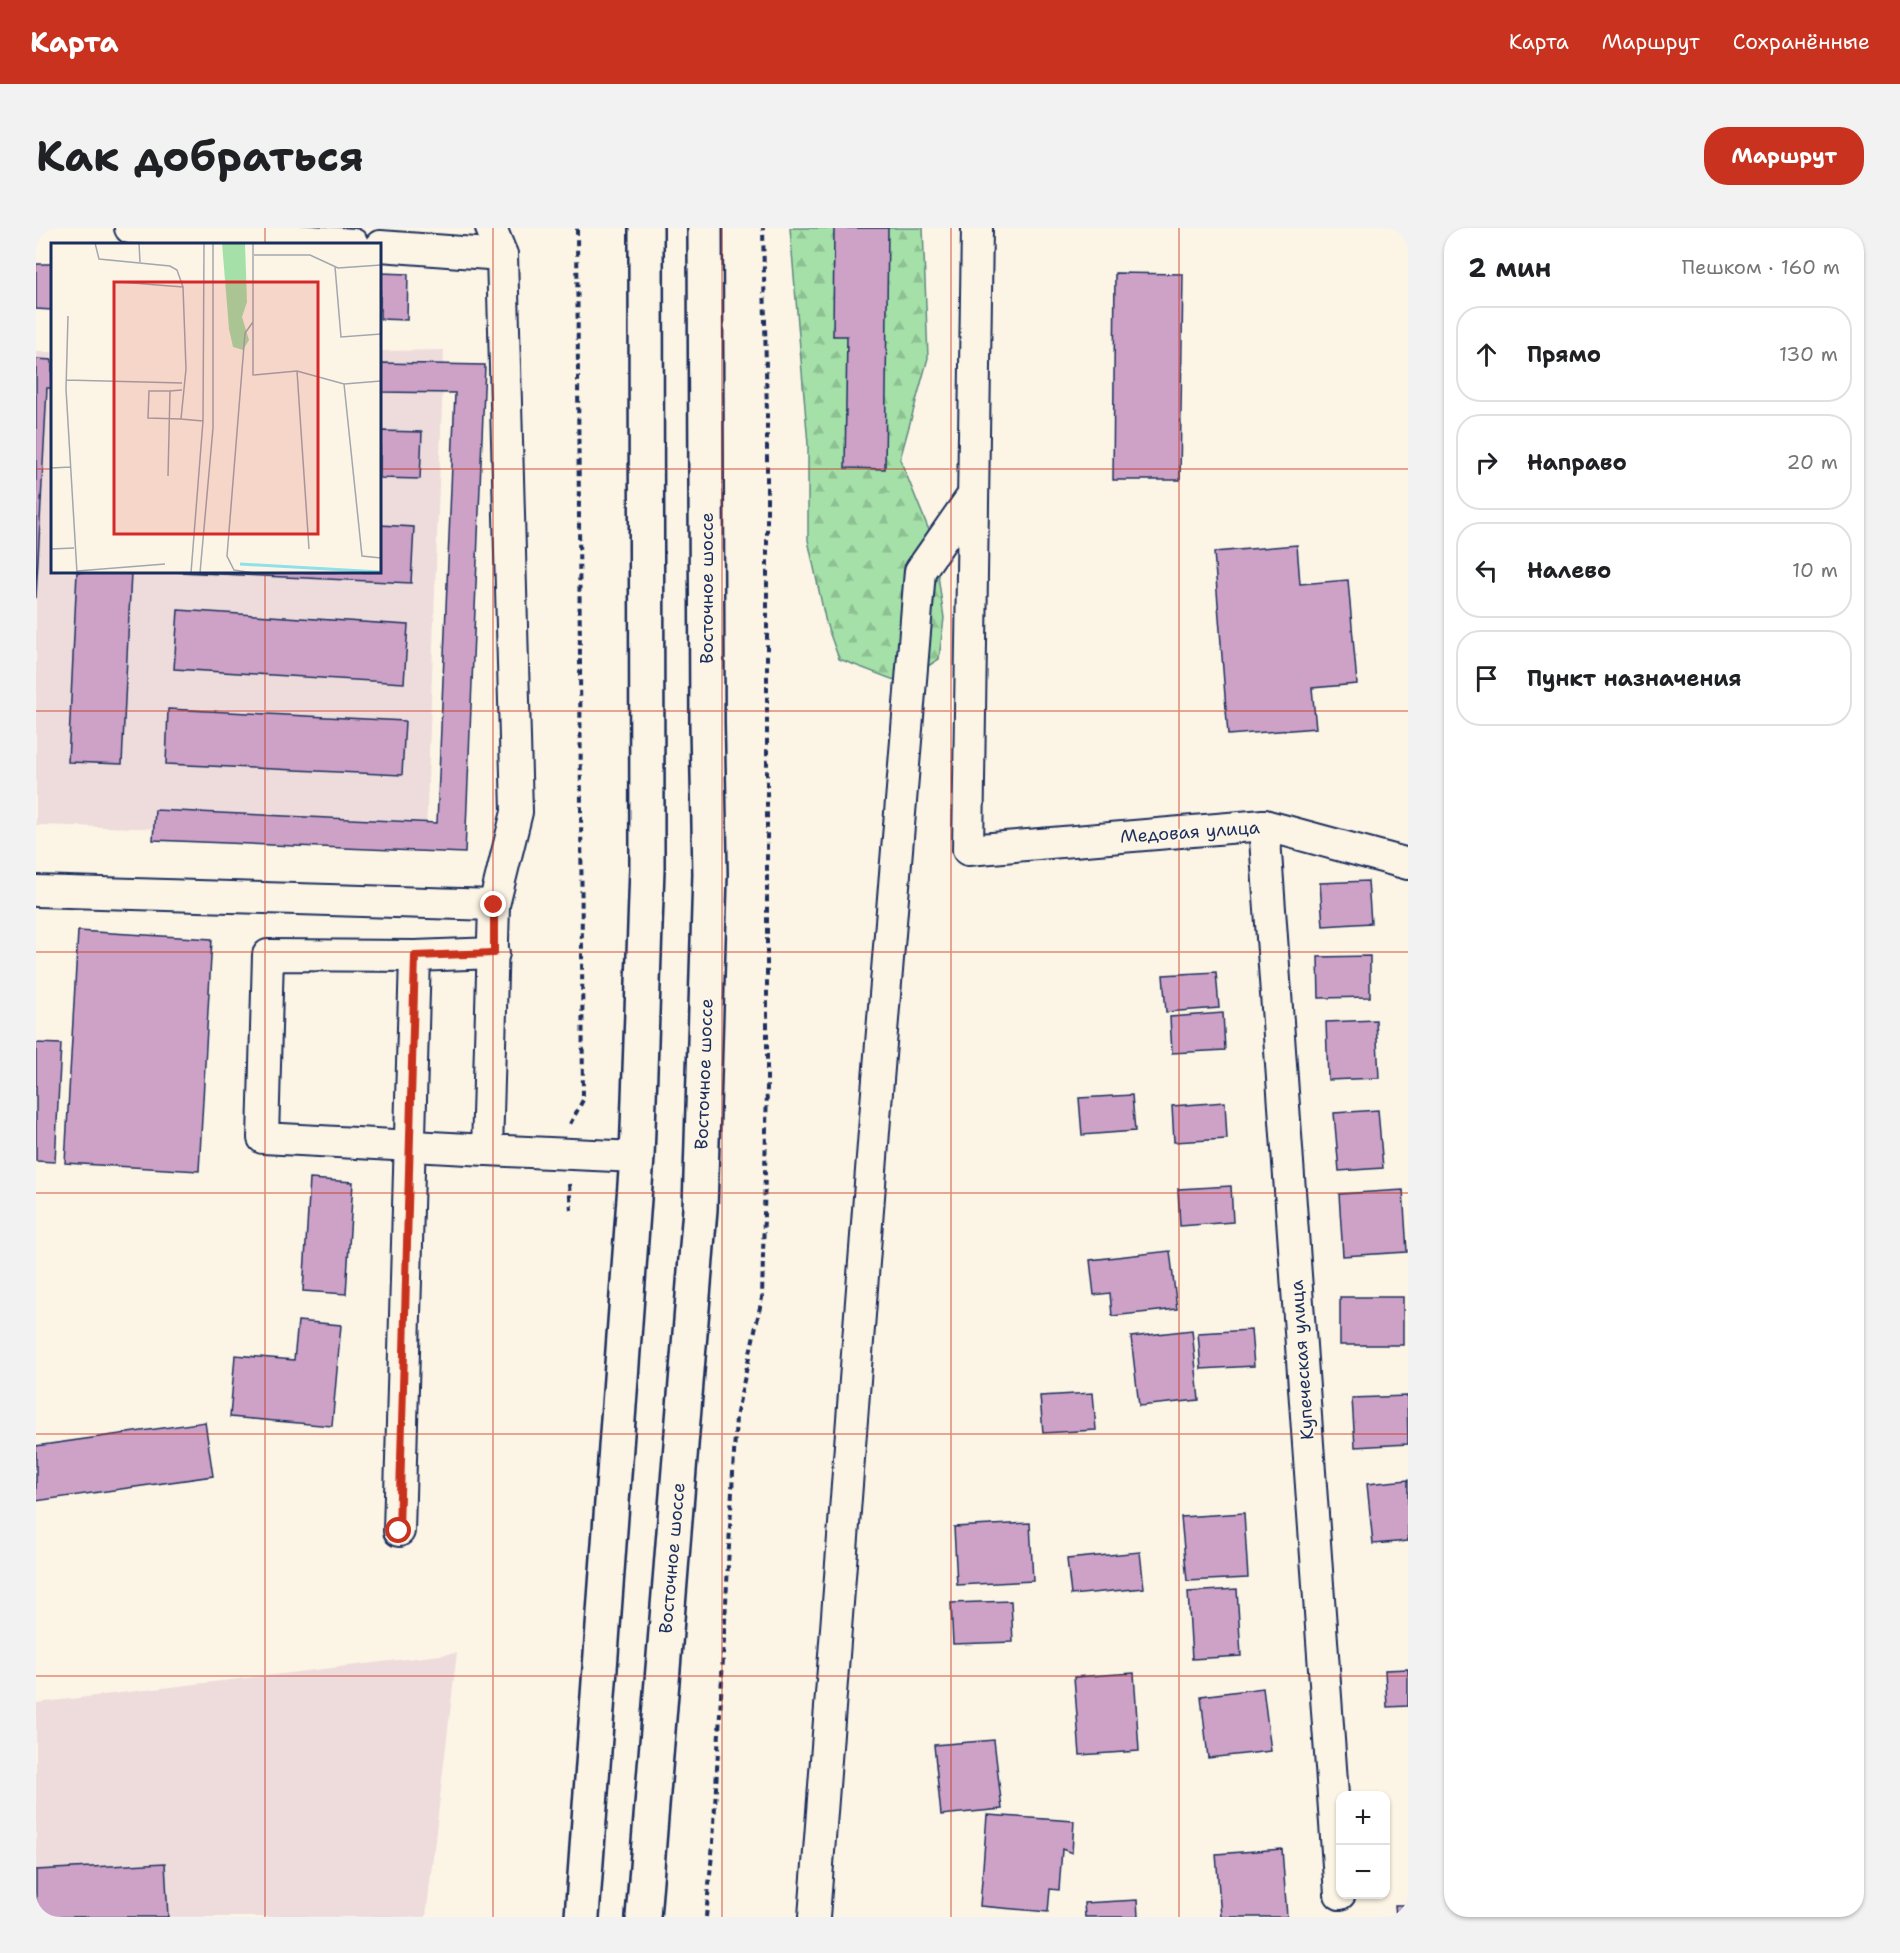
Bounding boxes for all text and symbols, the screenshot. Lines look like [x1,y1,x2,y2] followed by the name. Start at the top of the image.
[30,23,119,61] text: Карта
[1509,28,1569,56] text: Карта
[1602,28,1700,56] text: Маршрут
[1733,28,1870,56] text: Сохранённые
[1704,127,1864,185] button: Маршрут
[36,128,364,184] text: Как добраться
[51,243,381,573] inset map
[1468,250,1551,285] text: 2 мин
[1682,254,1840,280] text: Пешком · 160 m
[1470,338,1503,371] icon: ahead
[1527,340,1601,369] text: Прямо
[1779,341,1838,367] text: 130 m
[1470,446,1503,479] icon: right
[1527,448,1627,477] text: Направо
[1787,449,1838,475] text: 20 m
[695,512,719,664] street label: Восточное шоссе
[1470,554,1503,587] icon: left
[1527,556,1611,585] text: Налево
[1792,557,1838,583] text: 10 m
[1470,662,1503,695] icon: arrive
[1527,664,1741,693] text: Пункт назначения
[1119,815,1261,849] street label: Медовая улица
[480,891,506,917] route end
[689,998,719,1150] street label: Восточное шоссе
[1284,1279,1320,1441] street label: Купеческая улица
[653,1482,691,1634] street label: Восточное шоссе
[385,1517,411,1543] route start
[1336,1791,1390,1899] map controls
[1336,1791,1390,1845] button: +
[1336,1845,1390,1899] button: −

